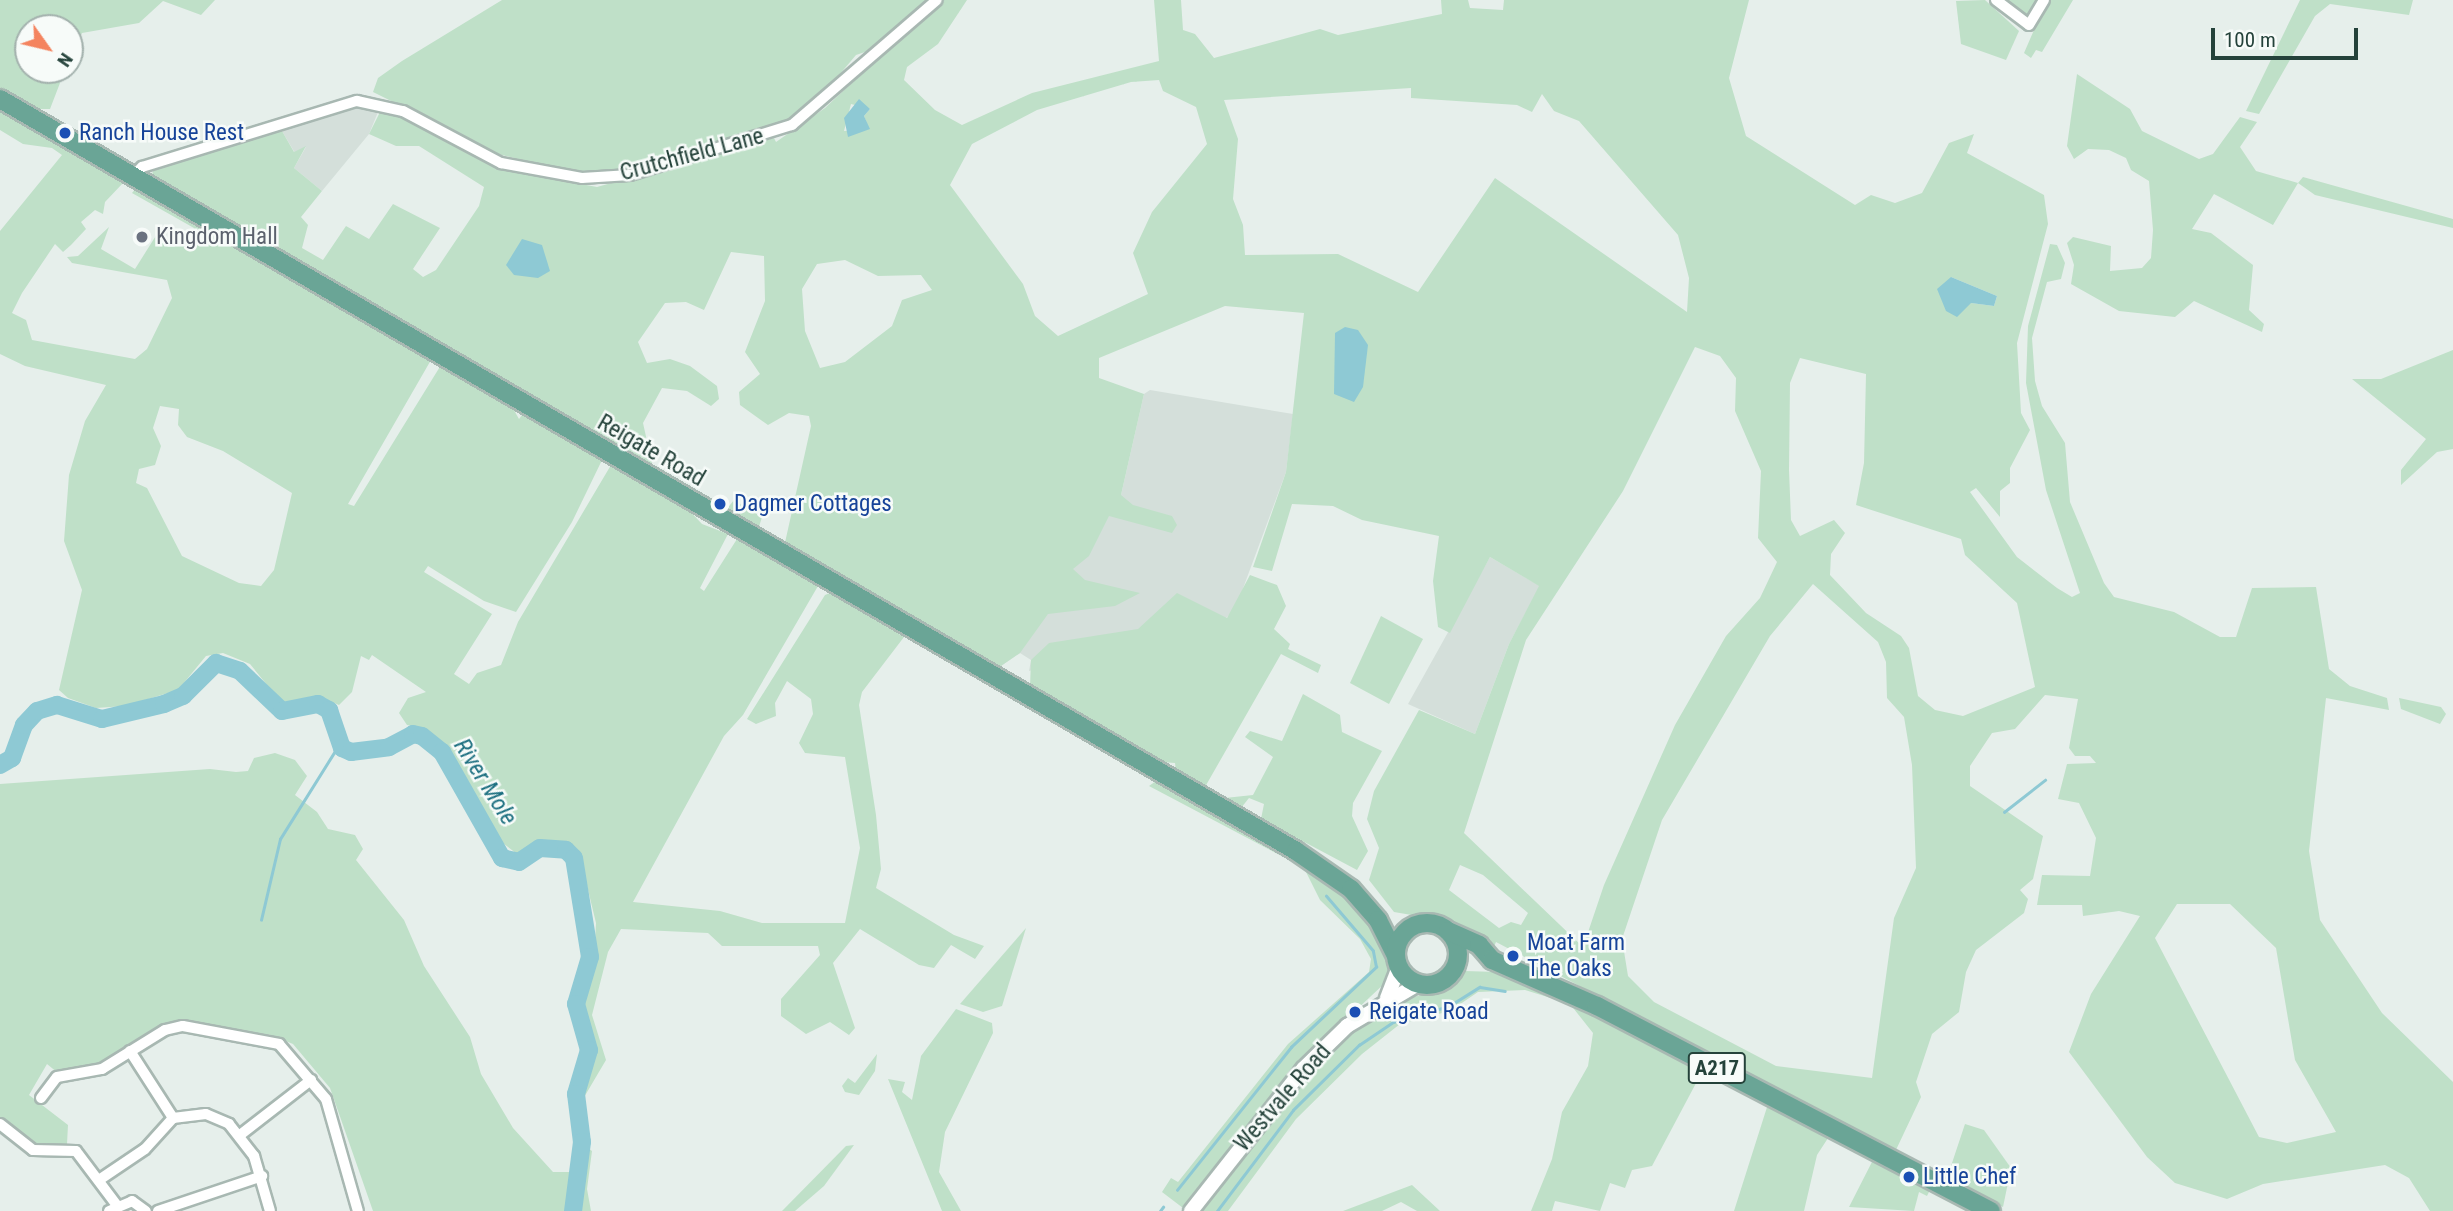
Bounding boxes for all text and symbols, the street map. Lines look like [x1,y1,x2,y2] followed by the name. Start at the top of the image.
[14,14,84,84] north arrow
[2215,14,2362,58] scale bar
[2224,28,2276,52] text: 100 m
[52,49,78,71] text: N
[79,119,244,147] place label: Ranch House Rest
[617,123,767,187] street label: Crutchfield Lane
[57,125,73,141] marker: Ranch House Rest
[156,223,278,251] place label: Kingdom Hall
[134,229,150,245] marker: Kingdom Hall
[592,409,710,493] street label: Reigate Road
[734,490,892,518] place label: Dagmer Cottages
[712,496,728,512] marker: Dagmer Cottages
[447,733,523,831] water label: River Mole
[1527,929,1625,983] place label: Moat Farm The Oaks
[1505,948,1521,964] marker: Moat Farm The Oaks
[1369,998,1489,1026] place label: Reigate Road
[1347,1004,1363,1020] marker: Reigate Road
[1229,1039,1337,1157] street label: Westvale Road
[1687,1050,1747,1086] road number: A217
[1923,1163,2016,1191] place label: Little Chef
[1901,1169,1917,1185] marker: Little Chef

